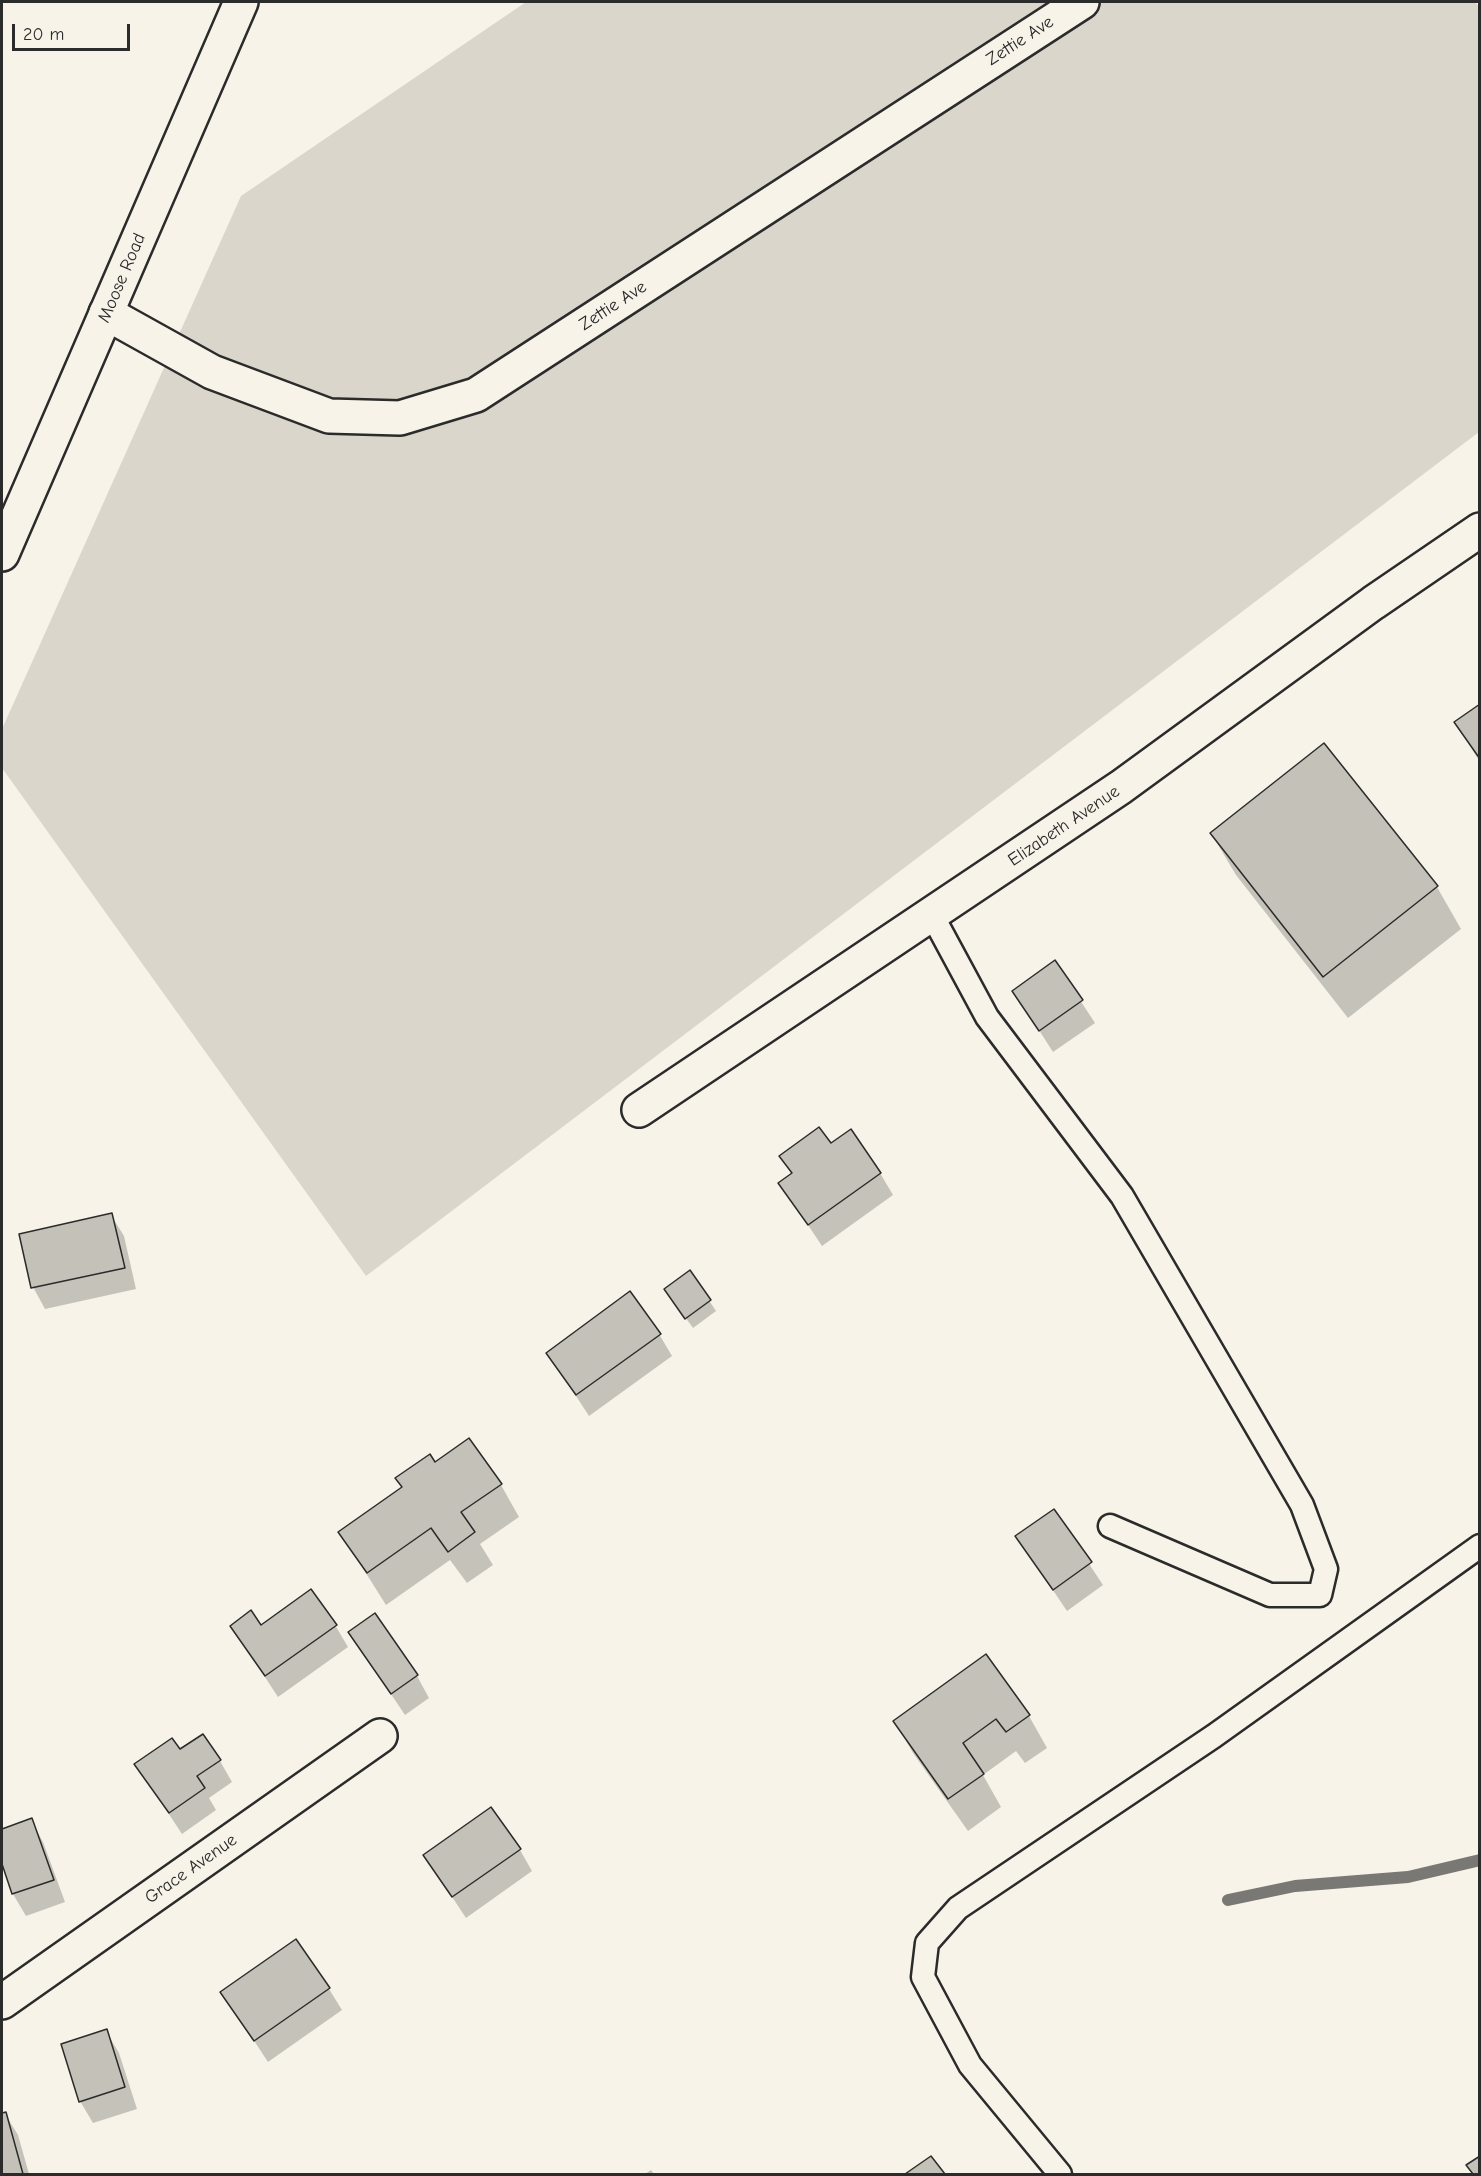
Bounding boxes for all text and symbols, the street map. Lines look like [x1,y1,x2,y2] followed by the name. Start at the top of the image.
[982,11,1058,71] street label: Zettie Ave
[15,12,134,50] scale bar
[23,24,64,45] text: 20 m
[93,230,151,326] street label: Moose Road
[575,276,651,336] street label: Zettie Ave
[1004,781,1124,871] street label: Elizabeth Avenue
[141,1829,241,1909] street label: Grace Avenue

